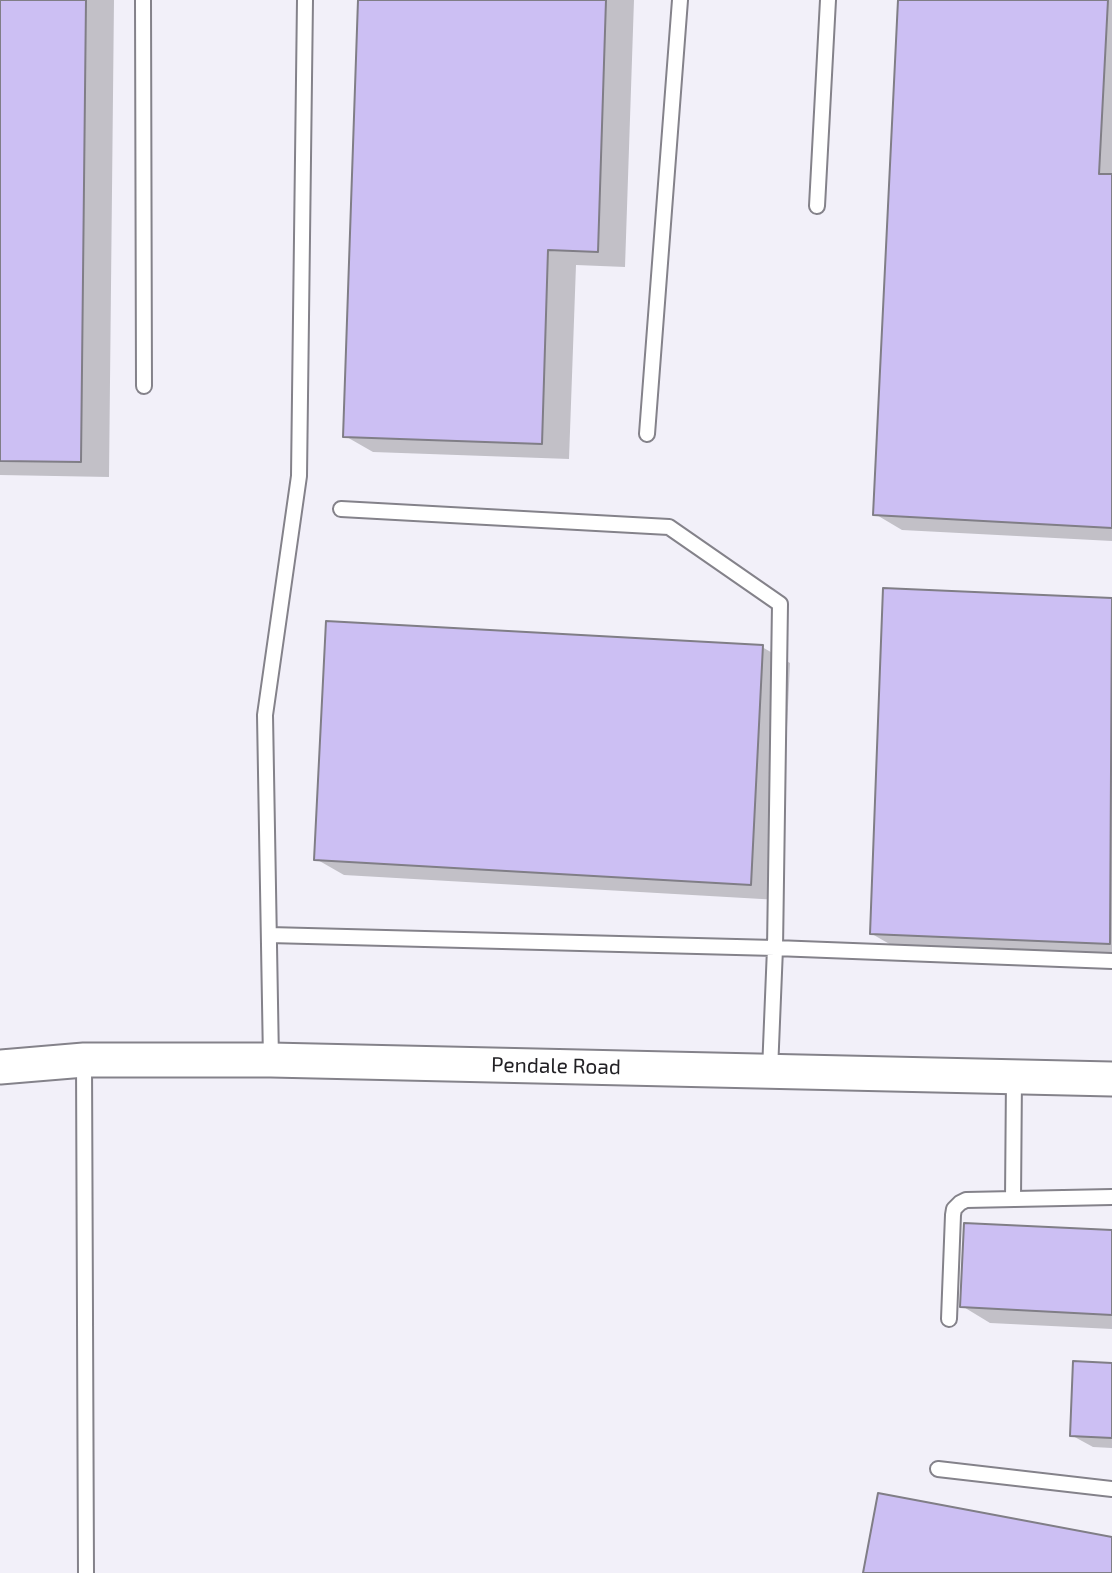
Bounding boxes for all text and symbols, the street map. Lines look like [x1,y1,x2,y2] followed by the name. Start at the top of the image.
[491,1052,621,1080] street label: Pendale Road

